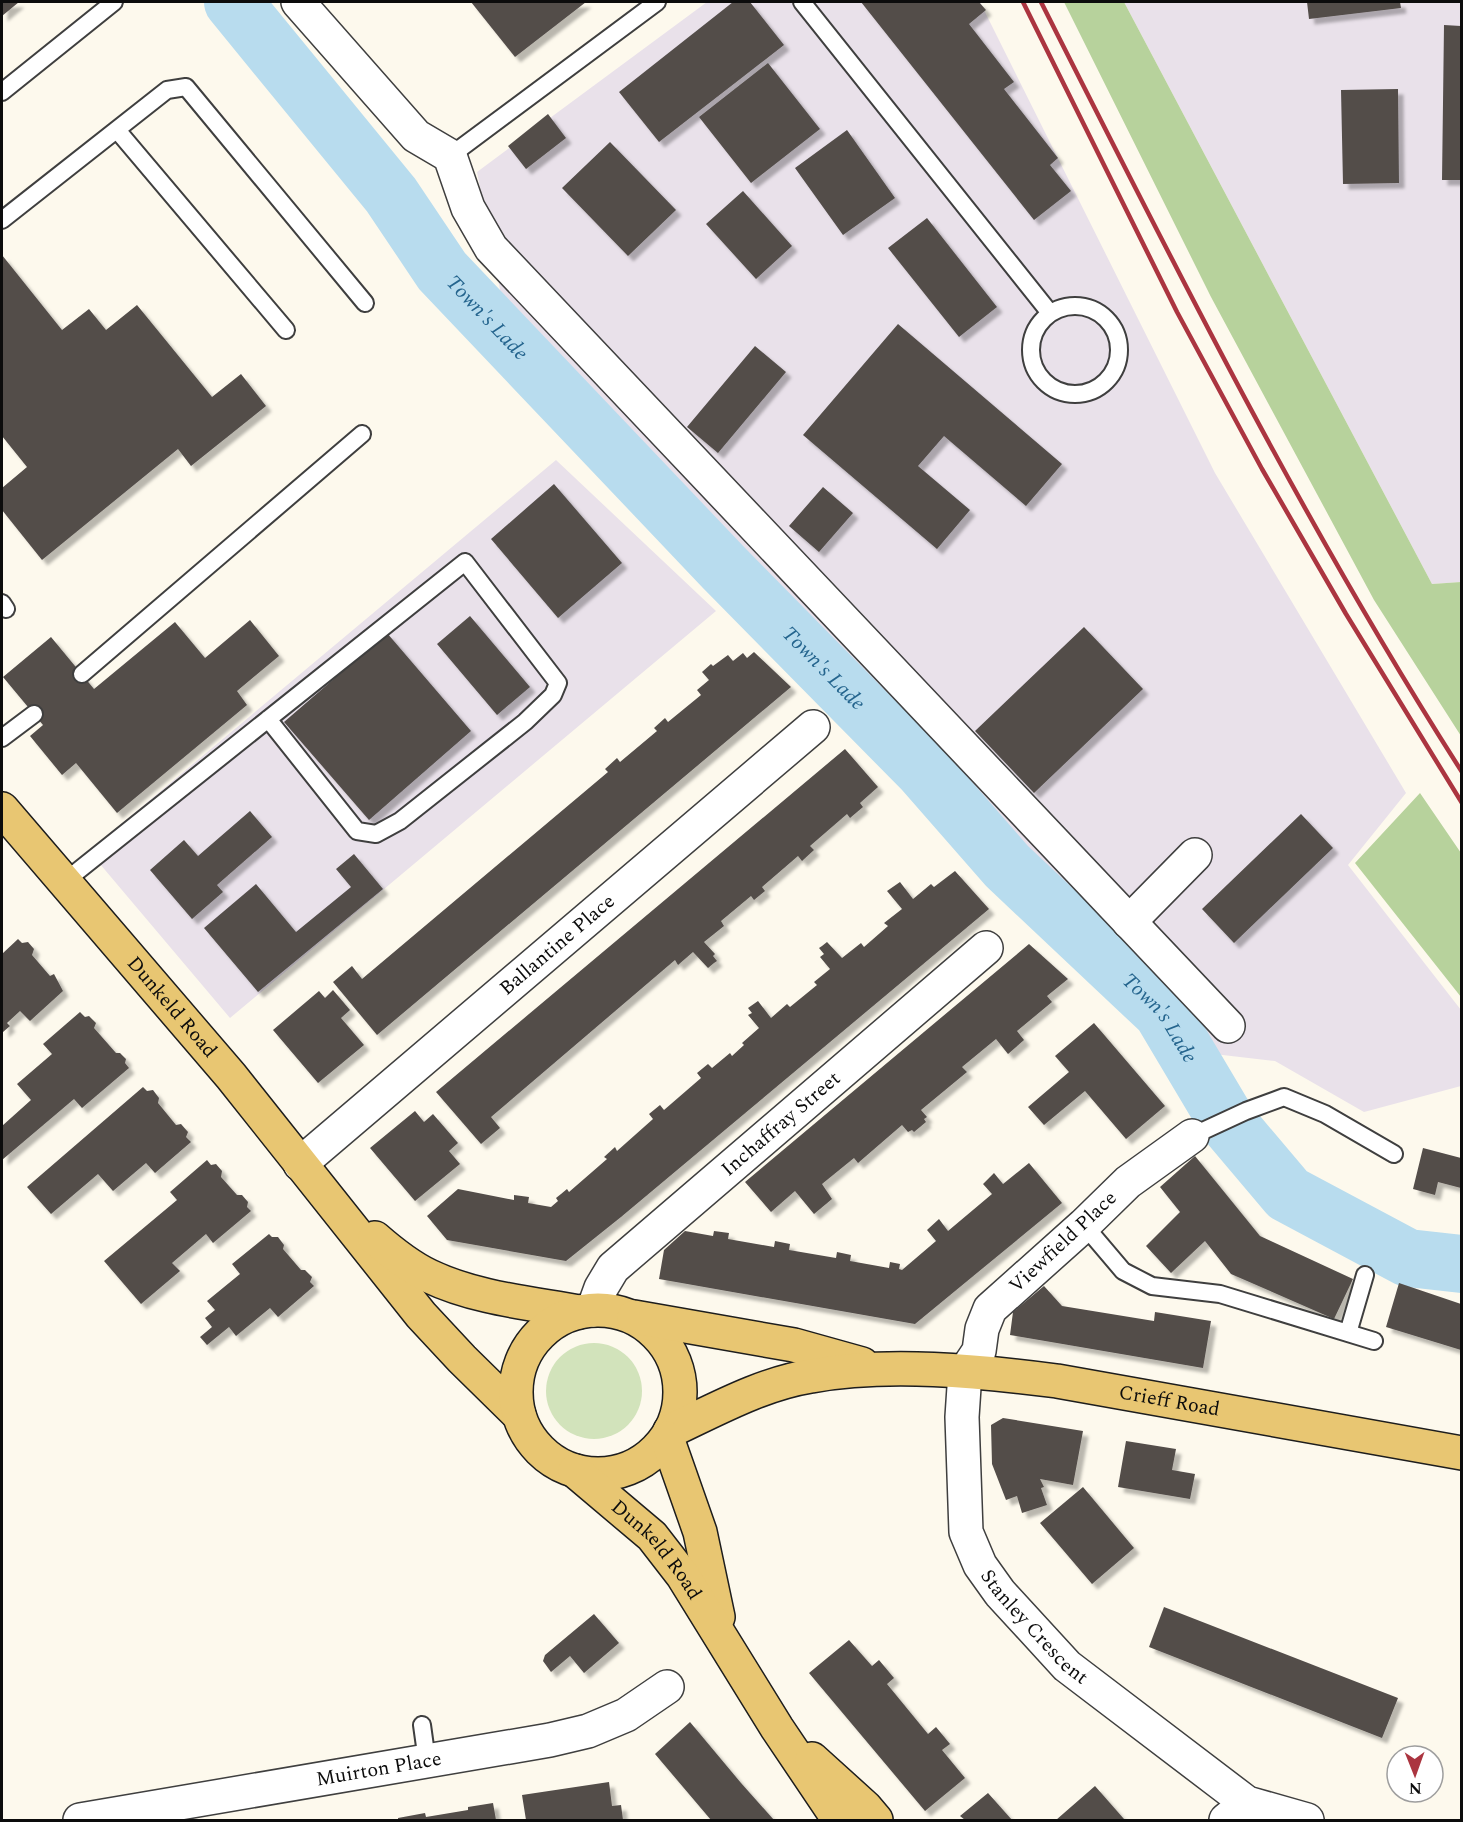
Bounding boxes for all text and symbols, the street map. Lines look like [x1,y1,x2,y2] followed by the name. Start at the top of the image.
[438,268,536,368] water label: Town's Lade
[774,619,873,719] water label: Town's Lade
[493,887,622,1003] street label: Ballantine Place
[120,950,224,1065] street label: Dunkeld Road
[1114,966,1205,1070] water label: Town's Lade
[715,1064,847,1184] street label: Inchaffray Street
[1002,1184,1124,1300] street label: Viewfield Place
[1116,1377,1222,1425] street label: Crieff Road
[604,1492,709,1606] street label: Dunkeld Road
[973,1563,1095,1692] street label: Stanley Crescent
[314,1744,444,1795] street label: Muirton Place
[1385,1744,1445,1804] north arrow
[1409,1776,1422,1800] text: N

